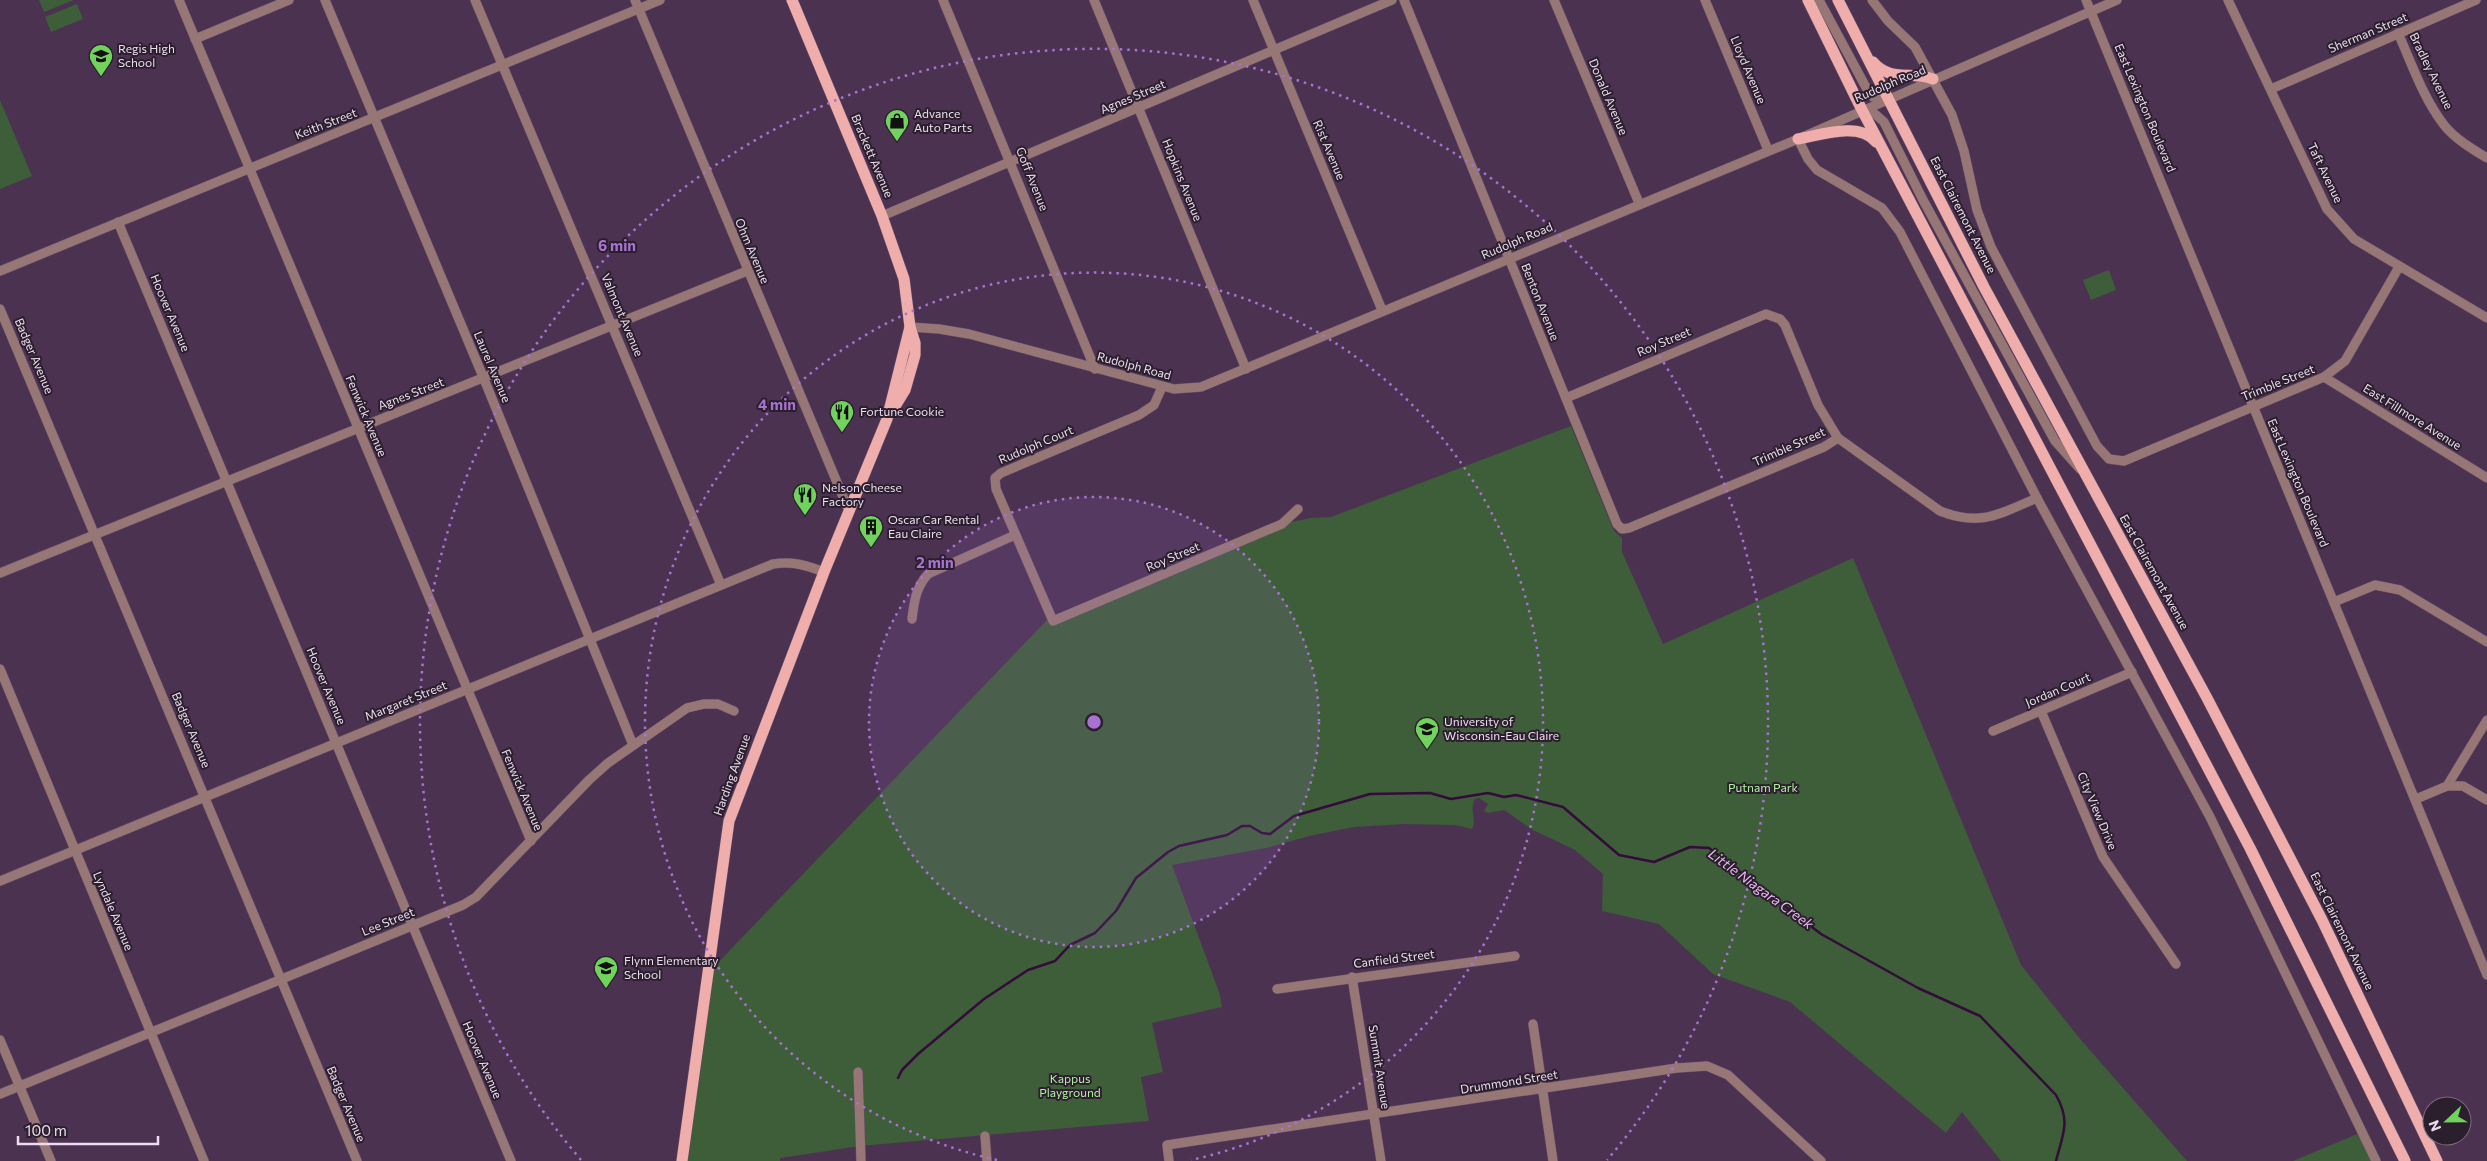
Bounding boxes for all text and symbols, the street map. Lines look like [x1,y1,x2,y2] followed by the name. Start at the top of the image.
[2326,9,2409,55] street label: Sherman Street
[2407,30,2456,111] street label: Bradley Avenue
[1728,34,1769,106] street label: Lloyd Avenue
[118,41,175,69] place label: Regis High School
[2113,41,2179,174] street label: East Lexington Boulevard
[88,43,114,77] school or university icon: Regis High School
[1587,56,1631,137] street label: Donald Avenue
[1852,62,1927,104] street label: Rudolph Road
[1098,76,1167,116] street label: Agnes Street
[293,105,359,141] street label: Keith Street
[914,106,972,134] place label: Advance Auto Parts
[884,108,910,142] shop icon: Advance Auto Parts
[849,112,897,199] street label: Brackett Avenue
[1311,118,1349,182] street label: Rist Avenue
[1160,136,1206,223] street label: Hopkins Avenue
[2305,140,2346,205] street label: Taft Avenue
[1014,145,1052,212] street label: Goff Avenue
[1928,154,1999,275] street label: East Clairemont Avenue
[733,216,773,285] street label: Ohm Avenue
[1479,219,1554,261] street label: Rudolph Road
[598,236,636,254] text: 6 min
[1519,261,1563,342] street label: Benton Avenue
[599,271,647,358] street label: Valmont Avenue
[148,272,193,353] street label: Hoover Avenue
[13,316,57,396] street label: Badger Avenue
[1635,323,1693,359] street label: Roy Street
[472,329,514,404] street label: Laurel Avenue
[1096,348,1173,382] street label: Rudolph Road
[2239,361,2316,403] street label: Trimble Street
[343,373,390,458] street label: Fenwick Avenue
[376,374,446,412] street label: Agnes Street
[2361,380,2464,452] street label: East Fillmore Avenue
[758,395,796,413] text: 4 min
[829,399,855,433] restaurant icon: Fortune Cookie
[860,404,944,418] place label: Fortune Cookie
[2266,416,2332,549] street label: East Lexington Boulevard
[996,422,1075,466] street label: Rudolph Court
[1750,424,1827,468] street label: Trimble Street
[822,480,902,508] place label: Nelson Cheese Factory
[792,482,818,516] restaurant icon: Nelson Cheese Factory
[888,512,979,540] place label: Oscar Car Rental Eau Claire
[2117,512,2192,631] street label: East Clairemont Avenue
[858,514,884,548] building icon: Oscar Car Rental Eau Claire
[1144,538,1202,574] street label: Roy Street
[916,553,954,571] text: 2 min
[304,645,349,726] street label: Hoover Avenue
[2023,669,2093,710] street label: Jordan Court
[363,677,449,723] street label: Margaret Street
[170,690,214,770] street label: Badger Avenue
[1085,713,1103,731] centre of rings
[1444,714,1559,742] place label: University of Wisconsin-Eau Claire
[1414,716,1440,750] school or university icon: University of Wisconsin-Eau Claire
[710,732,752,817] street label: Harding Avenue
[499,747,546,832] street label: Fenwick Avenue
[2075,770,2121,852] street label: City View Drive
[1728,780,1799,794] park label: Putnam Park
[1705,845,1817,933] water label: Little Niagara Creek
[91,869,137,952] street label: Lyndale Avenue
[2308,869,2378,992] street label: East Clairemont Avenue
[359,904,416,938] street label: Lee Street
[1352,946,1435,970] street label: Canfield Street
[624,953,719,981] place label: Flynn Elementary School
[593,955,619,989] school or university icon: Flynn Elementary School
[460,1019,505,1100] street label: Hoover Avenue
[1366,1024,1394,1110] street label: Summit Avenue
[325,1064,369,1144] street label: Badger Avenue
[1459,1066,1559,1096] street label: Drummond Street
[1039,1071,1101,1099] park label: Kappus Playground
[2422,1096,2472,1146] north arrow
[18,1114,158,1146] scale bar
[2425,1118,2444,1134] text: N
[25,1121,67,1139] text: 100 m

